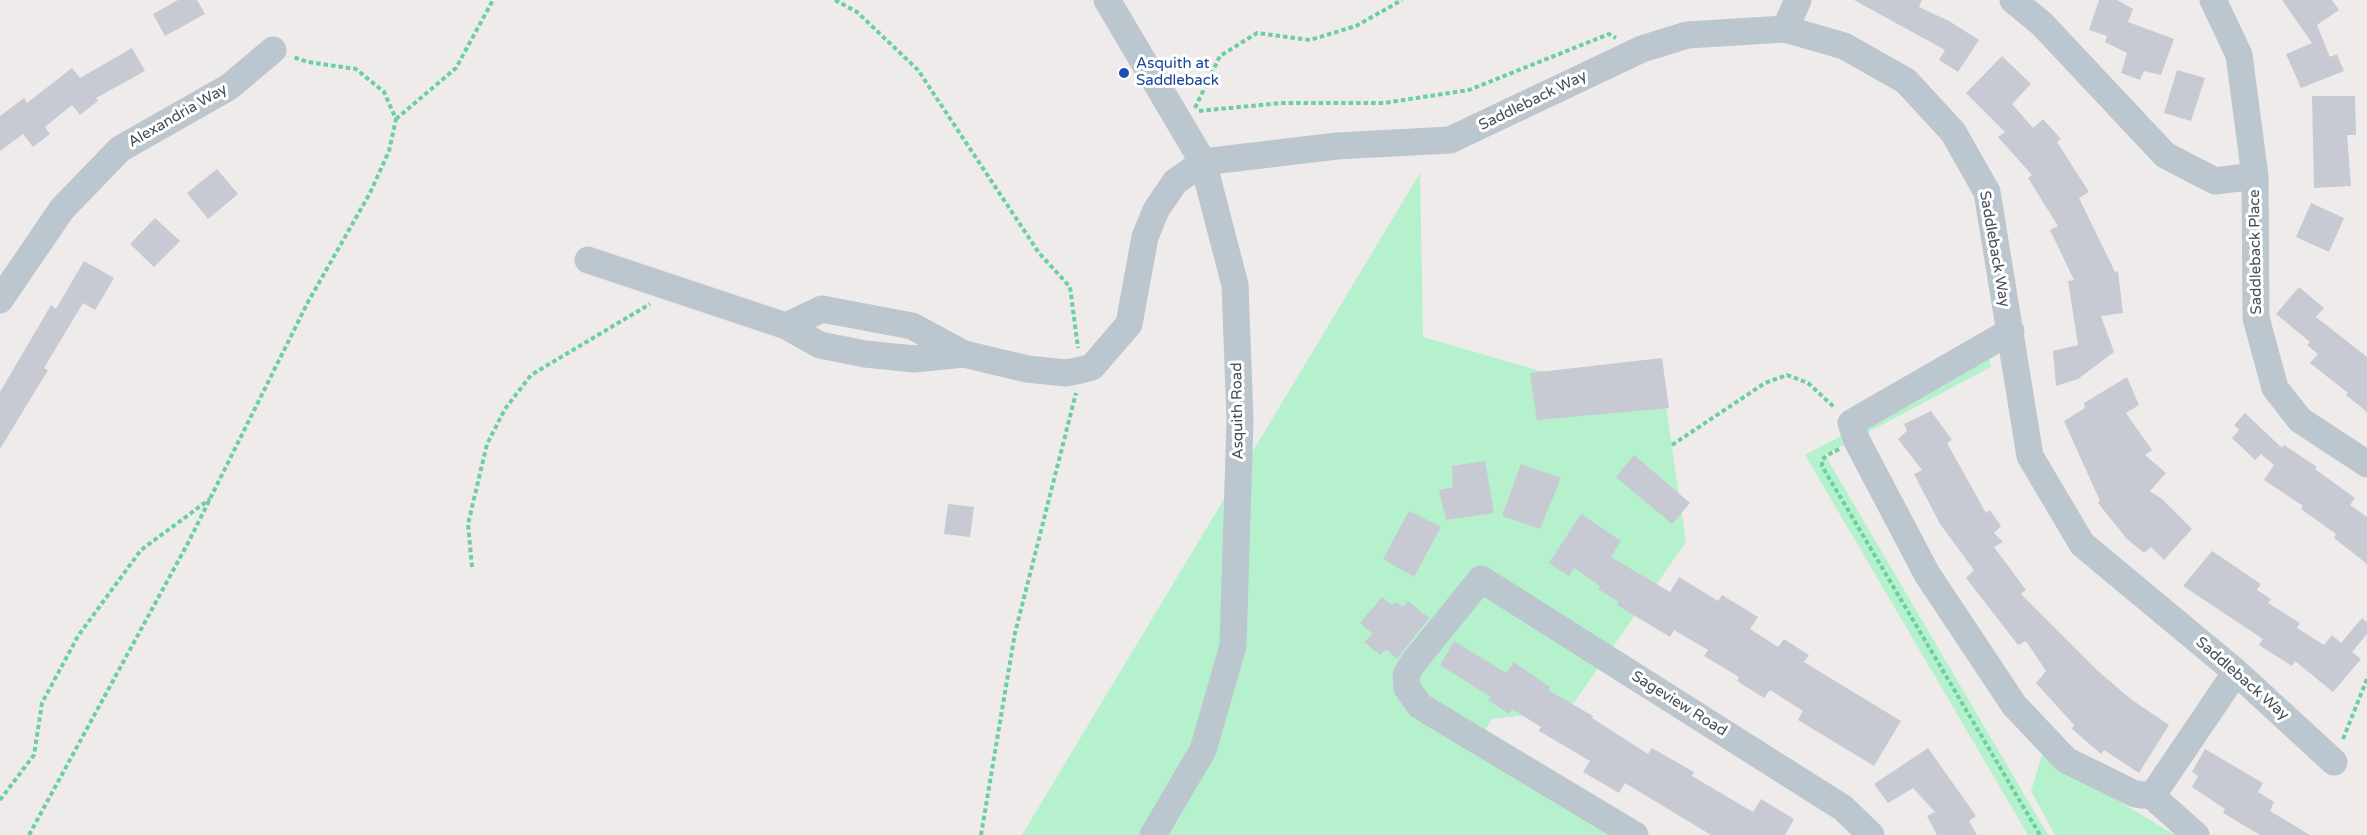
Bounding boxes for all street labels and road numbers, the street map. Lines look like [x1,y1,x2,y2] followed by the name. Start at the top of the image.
[1476,67,1590,135] street label: Saddleback Way
[125,80,231,152] street label: Alexandria Way
[1975,189,2013,309] street label: Saddleback Way
[2246,189,2266,315] street label: Saddleback Place
[1228,362,1248,460] street label: Asquith Road
[2192,634,2292,724] street label: Saddleback Way
[1628,667,1730,741] street label: Sageview Road

